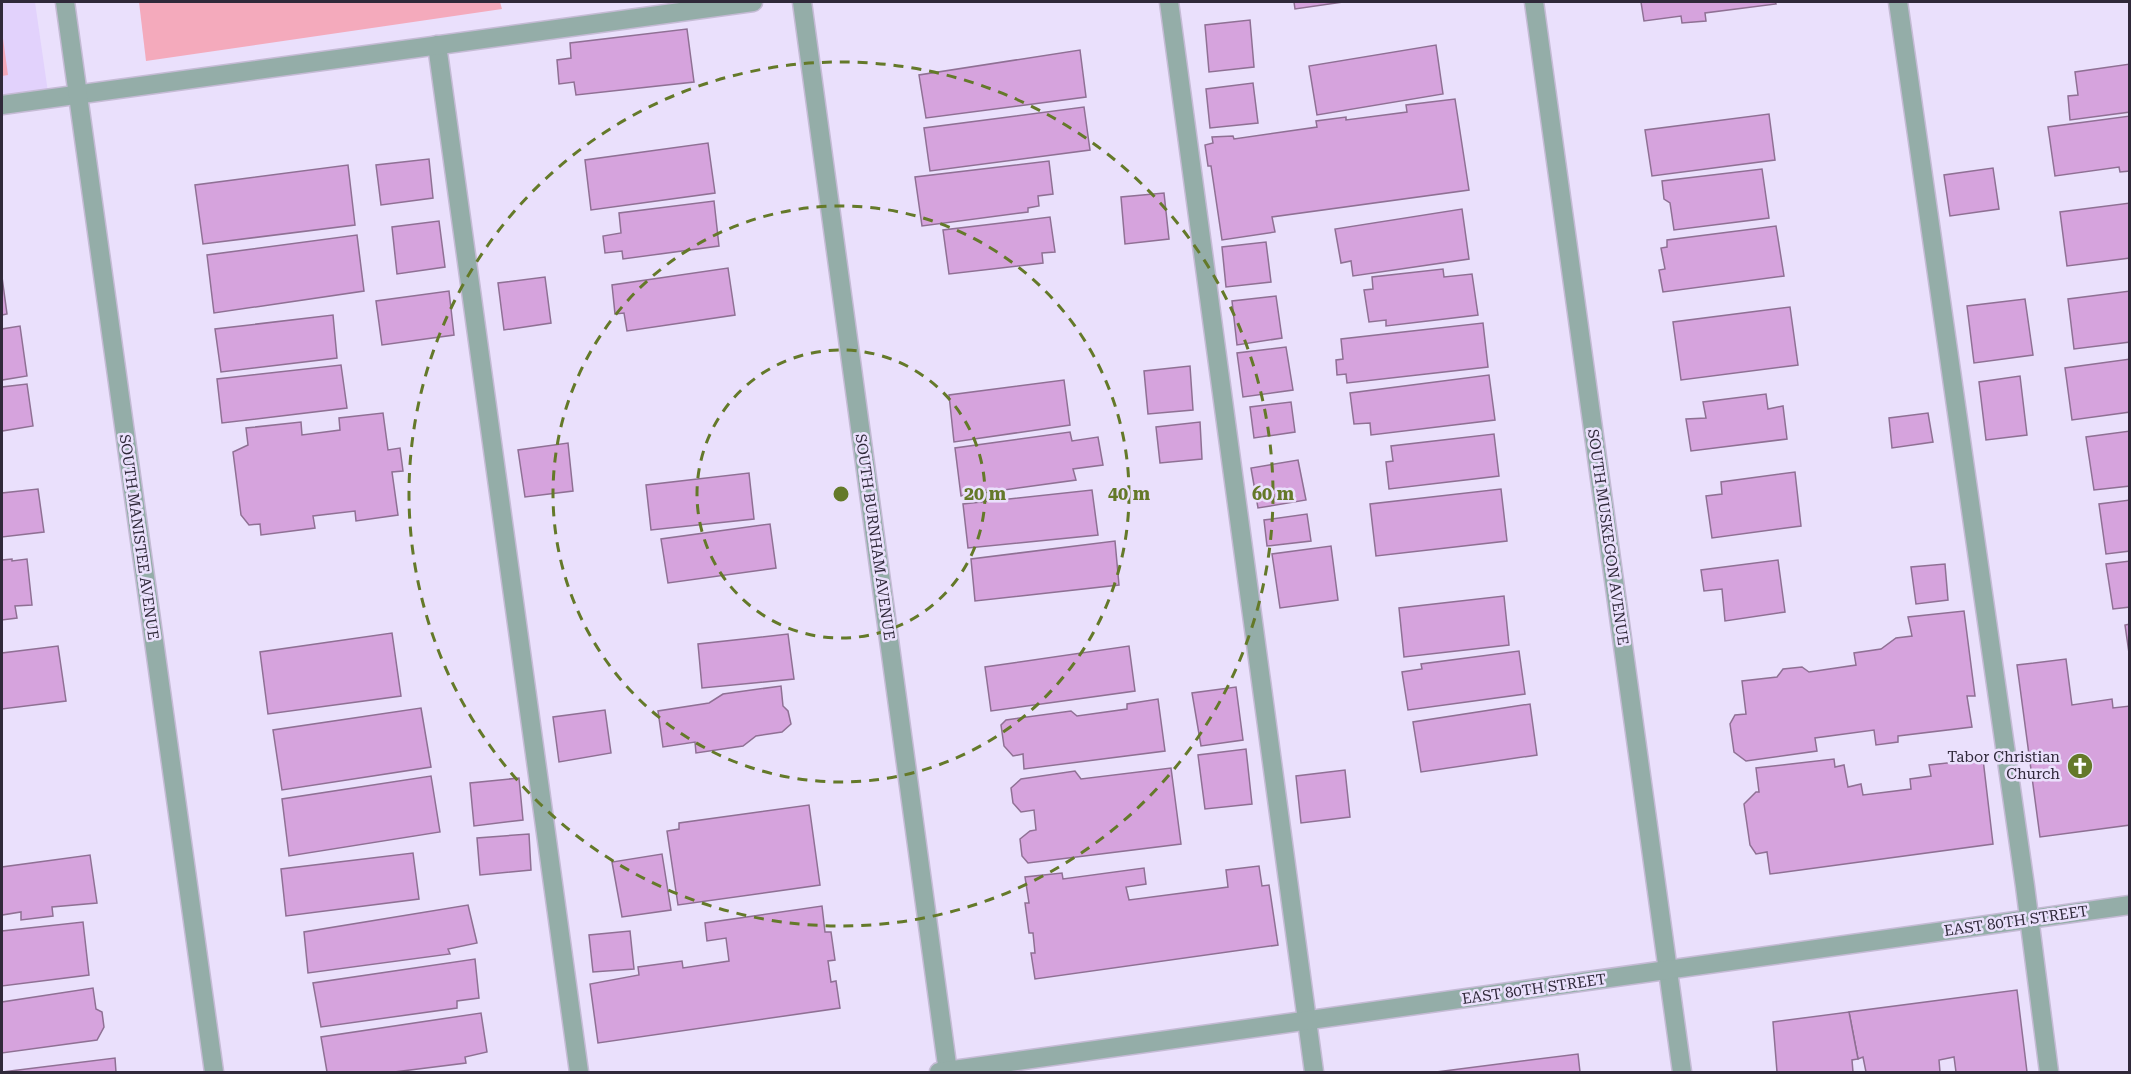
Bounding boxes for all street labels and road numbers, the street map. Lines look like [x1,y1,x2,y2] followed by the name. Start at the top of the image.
[1584,428,1632,646] street label: SOUTH MUSKEGON AVENUE
[116,433,162,641] street label: SOUTH MANISTEE AVENUE
[852,433,898,641] street label: SOUTH BURNHAM AVENUE
[1943,902,2089,940] street label: EAST 80TH STREET
[1461,970,1607,1008] street label: EAST 80TH STREET

